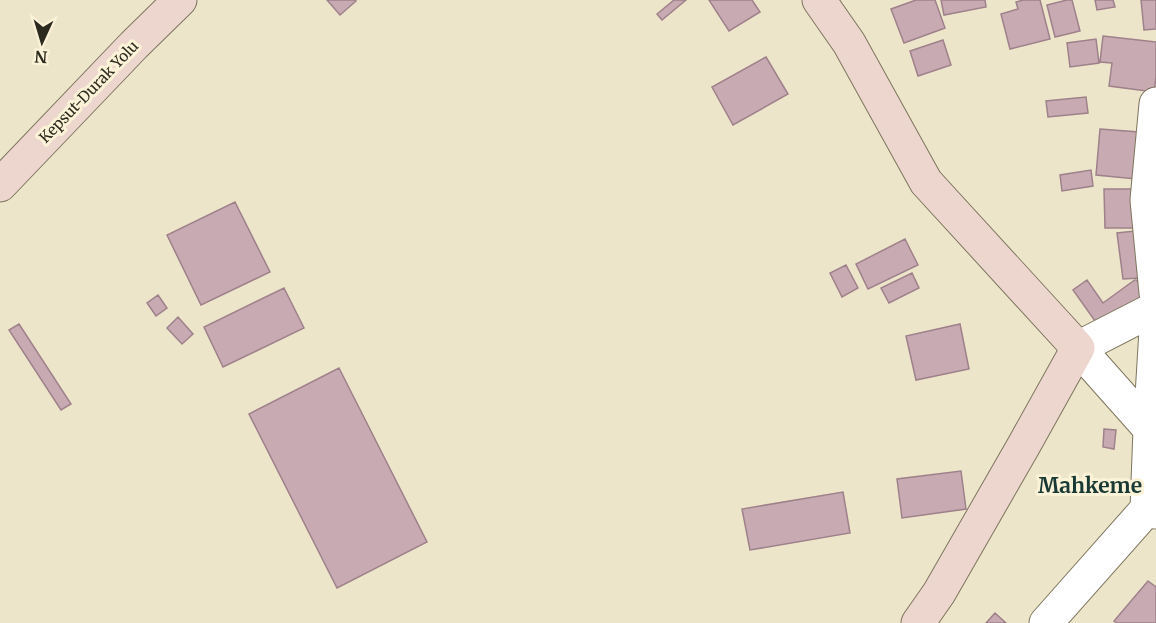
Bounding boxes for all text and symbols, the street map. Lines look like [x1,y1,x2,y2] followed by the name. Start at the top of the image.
[12,12,72,72] north arrow
[35,37,142,147] street label: Kepsut-Durak Yolu
[34,47,48,67] text: N
[1038,472,1142,499] district label: Mahkeme

